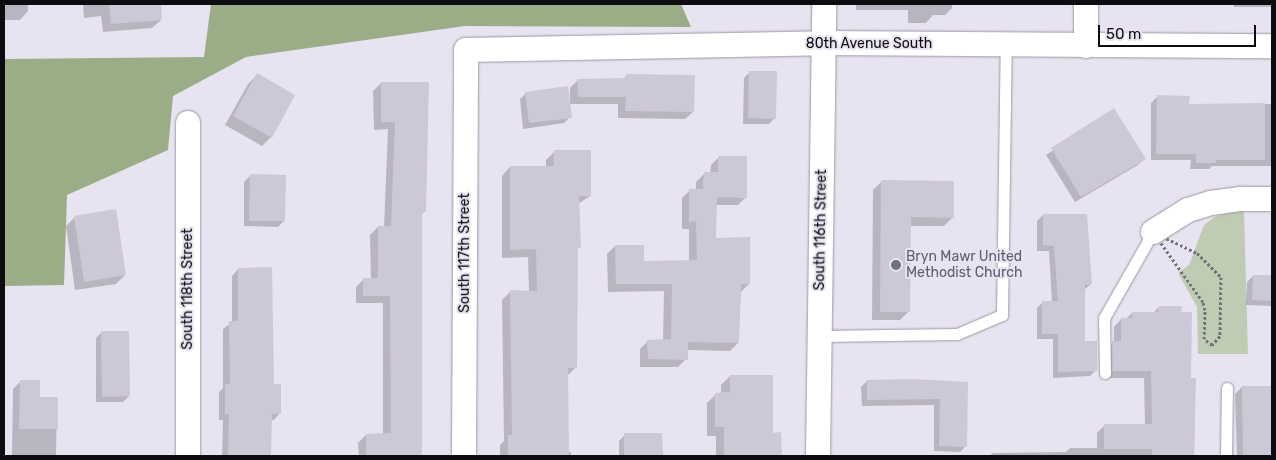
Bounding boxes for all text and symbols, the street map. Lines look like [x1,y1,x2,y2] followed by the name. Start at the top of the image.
[1101,15,1258,47] scale bar
[1106,25,1141,43] text: 50 m
[806,36,932,52] street label: 80th Avenue South
[812,169,830,291] street label: South 116th Street
[457,193,473,313] street label: South 117th Street
[180,228,196,350] street label: South 118th Street
[906,249,1022,282] place label: Bryn Mawr United Methodist Church
[890,259,902,271] marker: Bryn Mawr United Methodist Church

